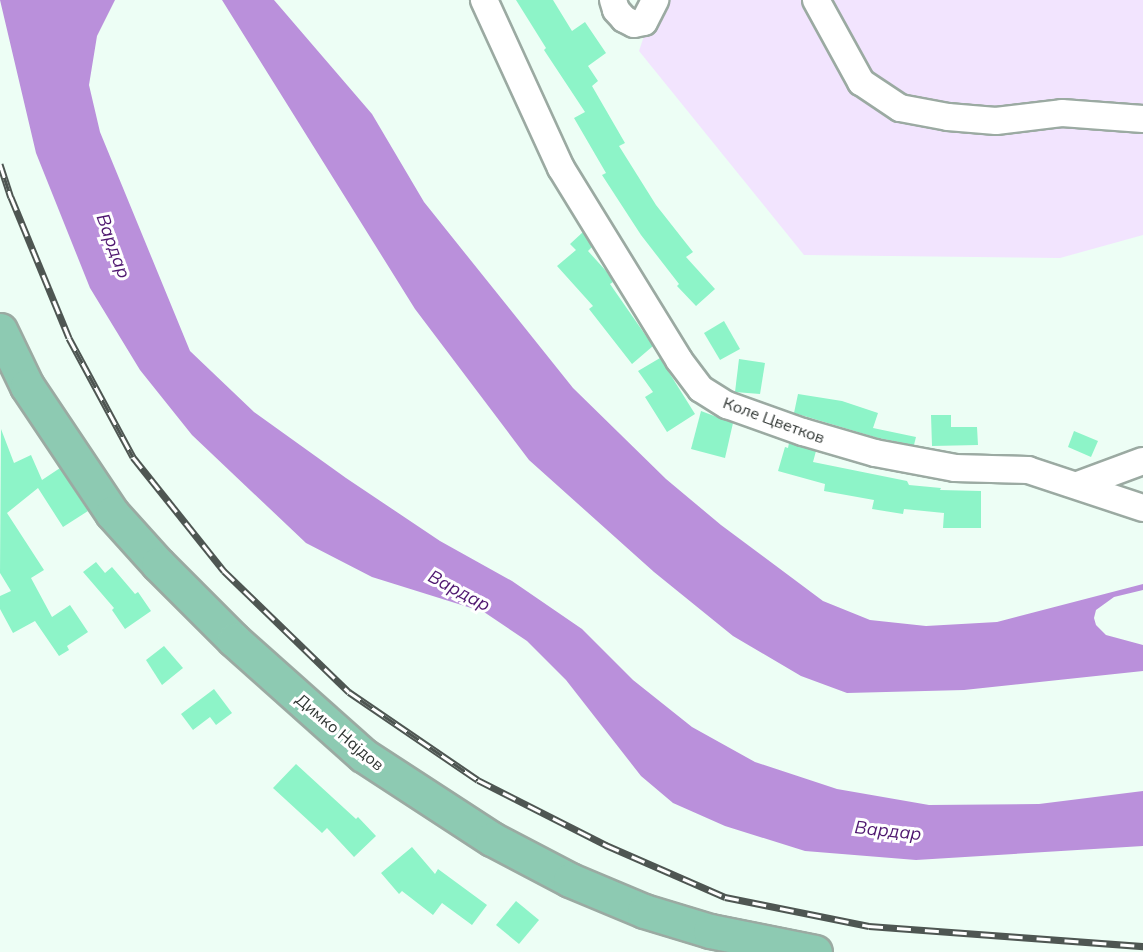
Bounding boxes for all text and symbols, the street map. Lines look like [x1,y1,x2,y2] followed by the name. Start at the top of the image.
[91,211,135,281] water label: Вардар
[721,393,827,447] street label: Коле Цветков
[424,566,494,616] water label: Вардар
[292,690,388,774] street label: Димко Најдов
[854,817,922,845] water label: Вардар

